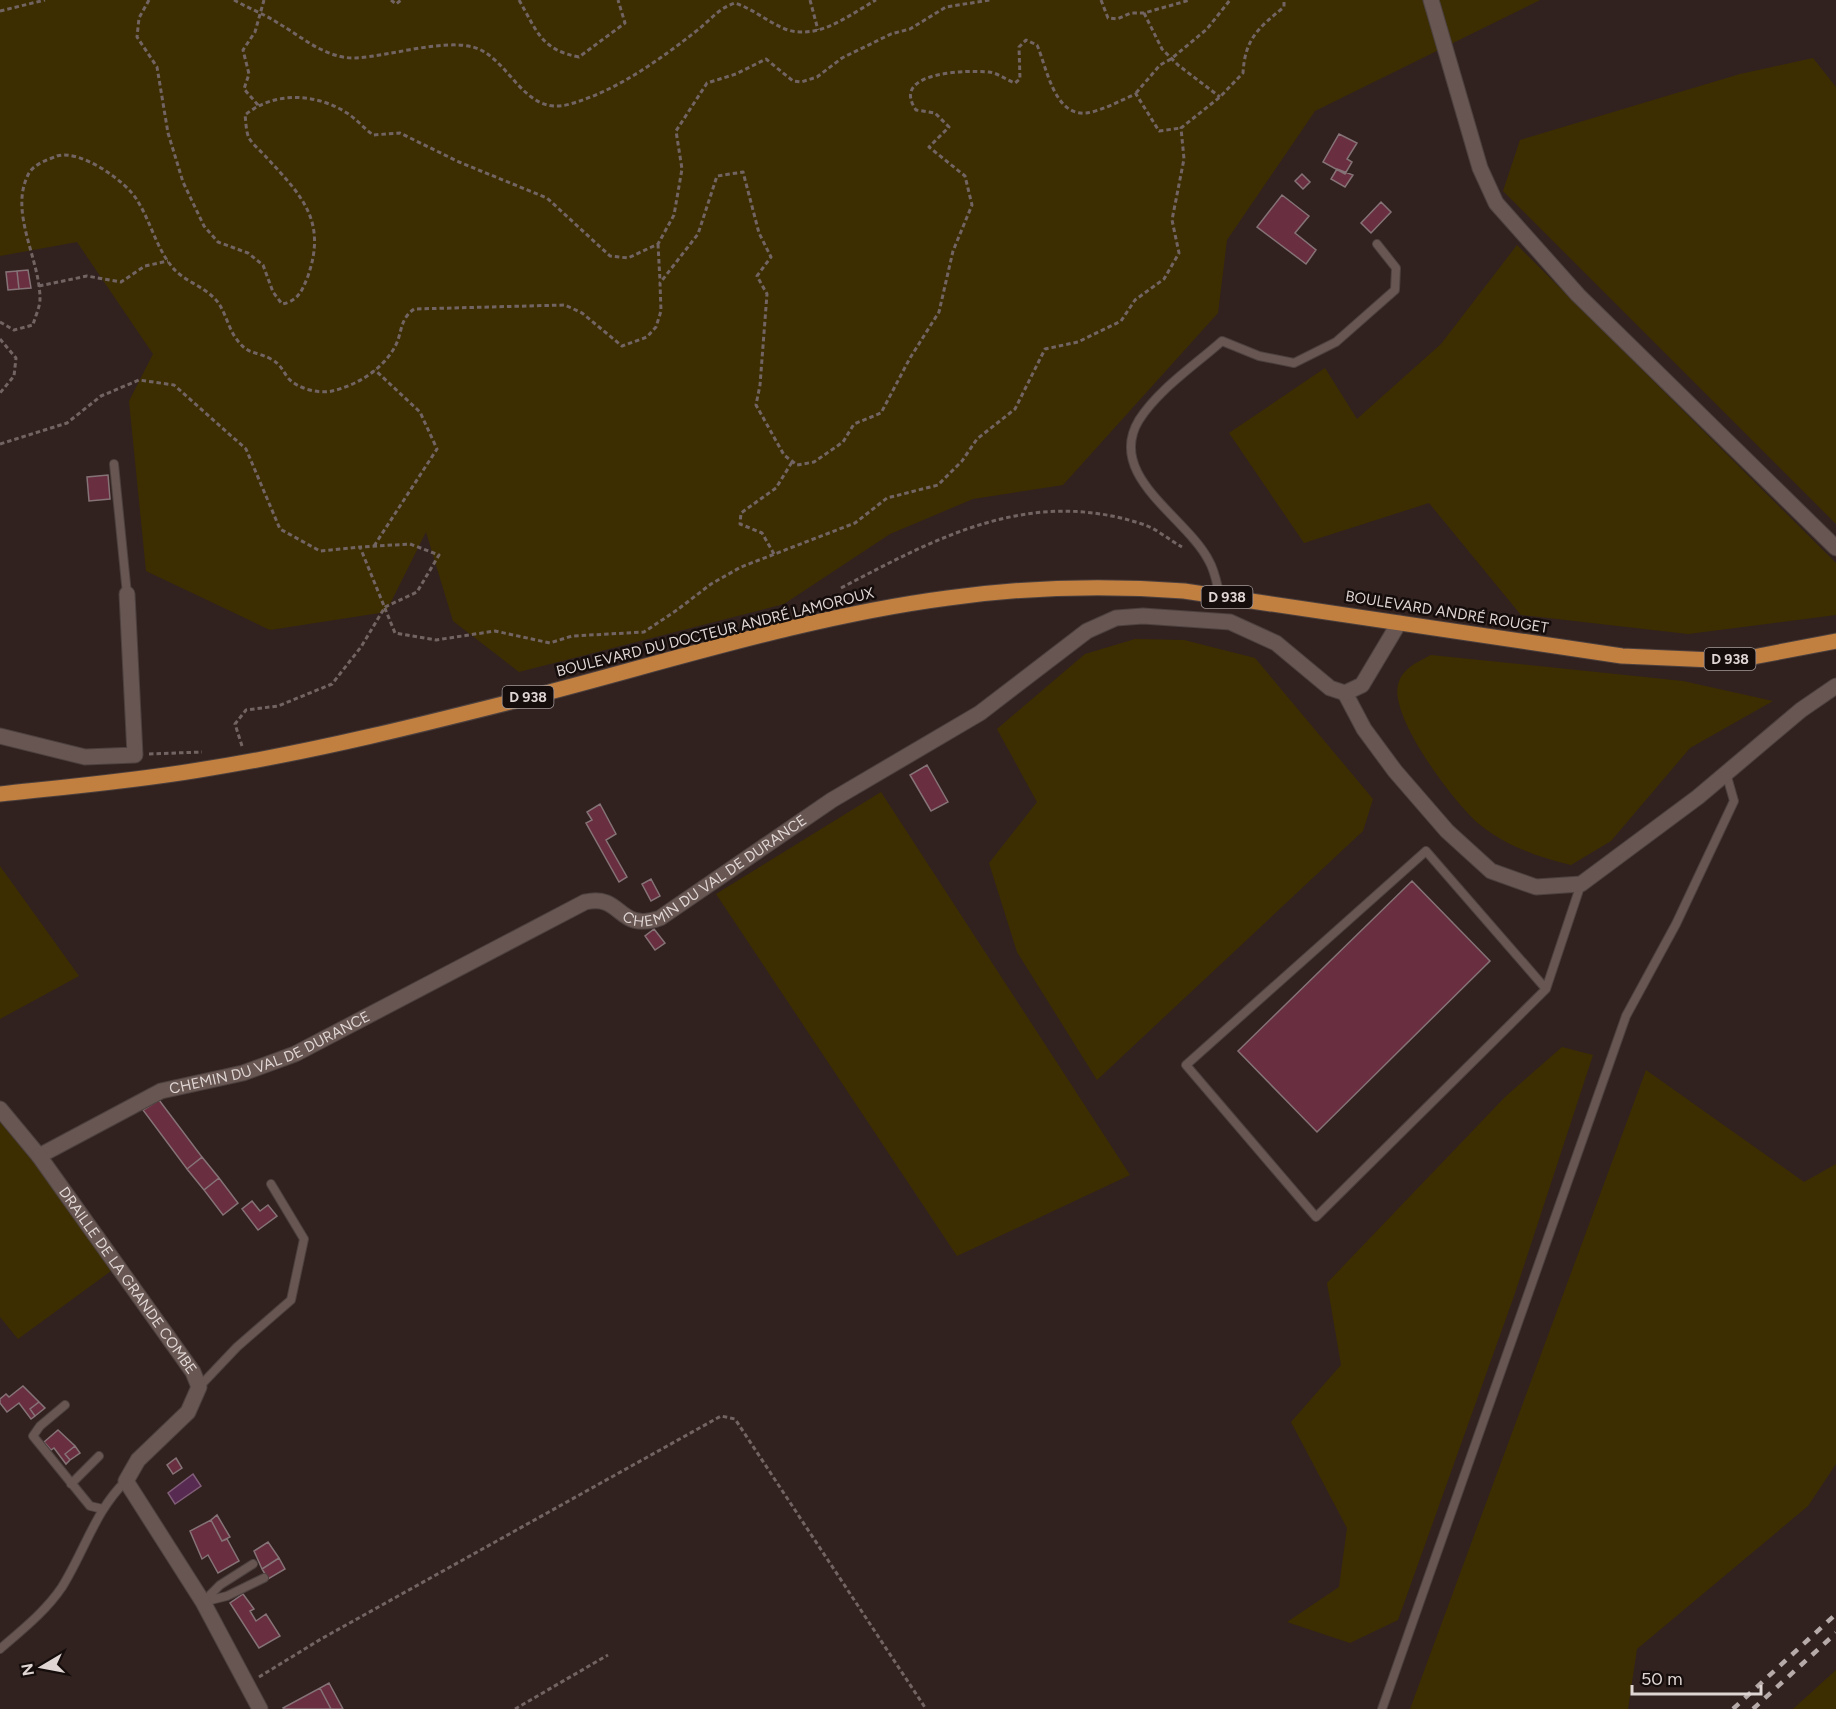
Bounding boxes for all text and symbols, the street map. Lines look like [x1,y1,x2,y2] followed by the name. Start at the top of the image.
[554,584,877,680] street label: BOULEVARD DU DOCTEUR ANDRÉ LAMOROUX
[1202,586,1252,608] road number: D 938
[1344,587,1551,637] street label: BOULEVARD ANDRÉ ROUGET
[1704,648,1756,670] road number: D 938
[502,686,554,708] road number: D 938
[619,811,810,931] street label: CHEMIN DU VAL DE DURANCE
[168,1007,373,1098] street label: CHEMIN DU VAL DE DURANCE
[55,1183,201,1378] street label: DRAILLE DE LA GRANDE COMBE
[12,1637,72,1697] north arrow
[1632,1658,1761,1696] scale bar
[17,1662,38,1677] text: N
[1641,1668,1683,1690] text: 50 m

